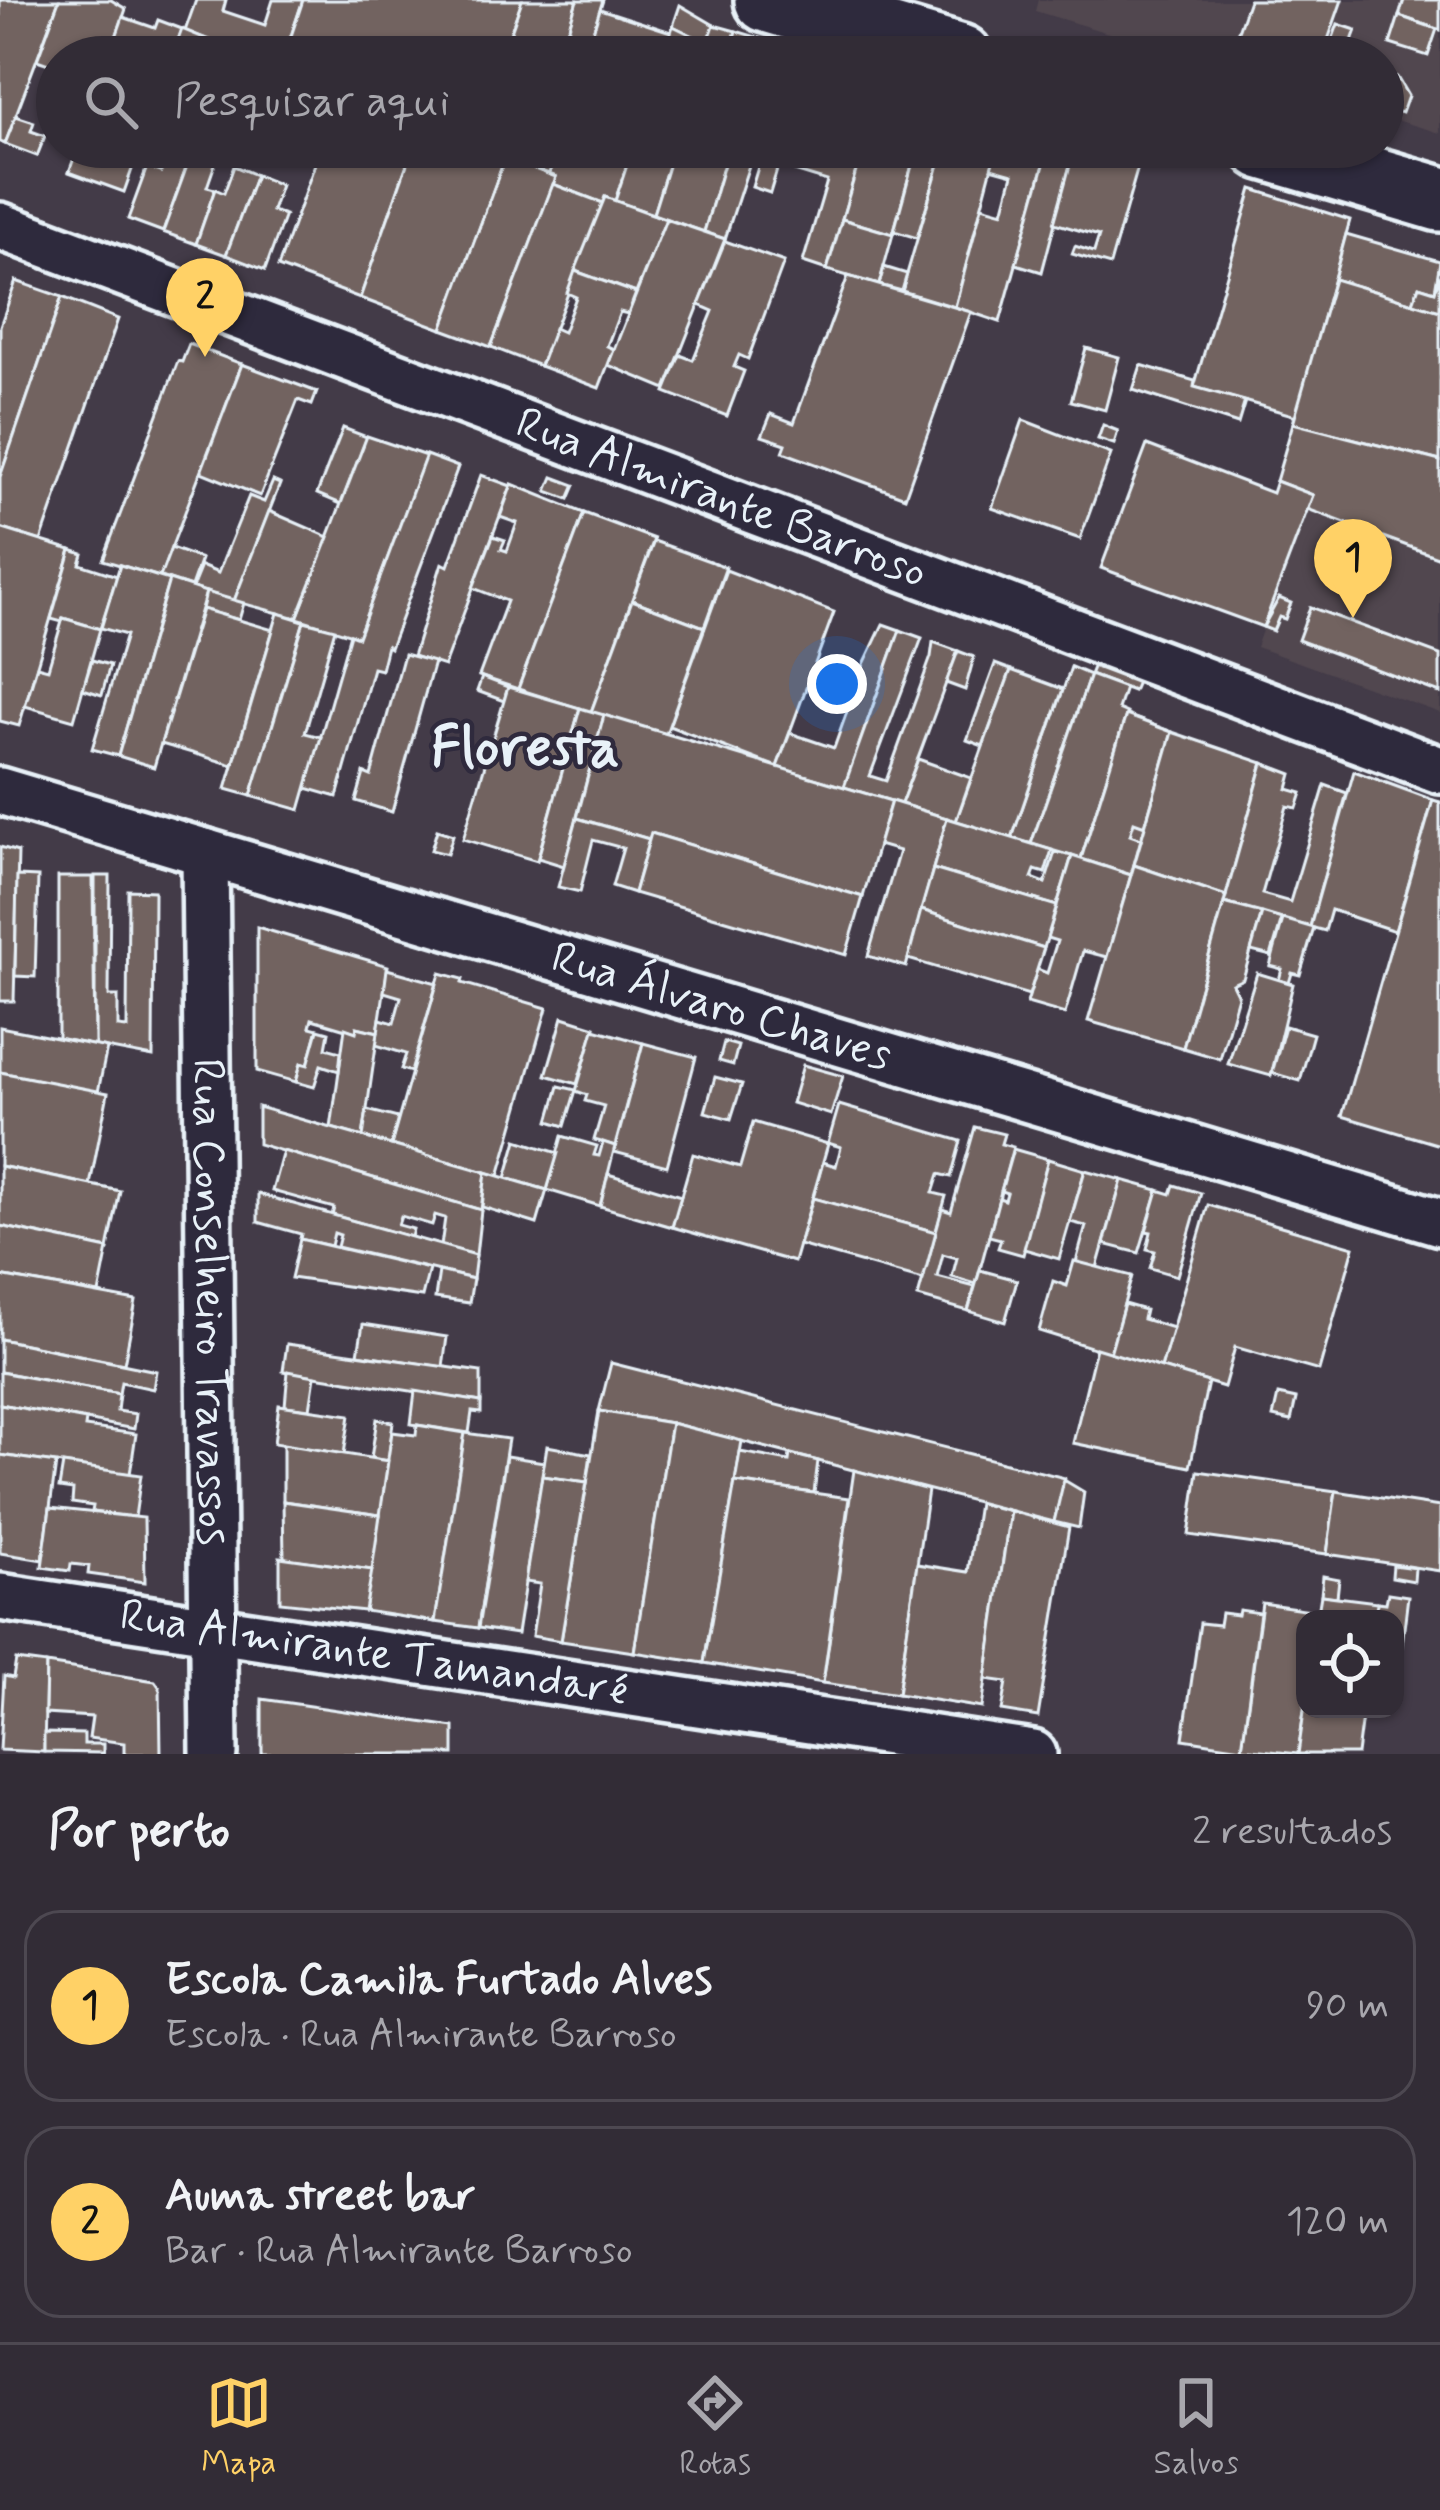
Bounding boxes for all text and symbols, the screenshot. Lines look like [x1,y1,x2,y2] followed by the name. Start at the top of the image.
[36,36,1404,168] search box
[78,69,144,135] icon: search
[174,73,450,132] text: Pesquisar aqui
[166,258,244,357] pin: 2
[507,394,935,603] street label: Rua Almirante Barroso
[1314,519,1392,618] pin: 1
[807,654,867,714] your location
[431,712,619,787] district label: Floresta
[544,928,899,1086] street label: Rua Álvaro Chaves
[178,1058,241,1546] street label: Rua Conselheiro Travassos
[116,1586,632,1722] street label: Rua Almirante Tamandaré
[1296,1610,1404,1718] map controls
[1296,1610,1404,1718] button: locate
[48,1799,230,1865] text: Por perto
[1192,1807,1392,1858] text: 2 resultados
[165,1951,712,2010] text: Escola Camila Furtado Alves
[81,1981,99,2032] text: 1
[1306,1981,1389,2032] text: 90 m
[165,2010,677,2061] text: Escola · Rua Almirante Barroso
[165,2167,475,2226] text: Auma street bar
[80,2197,100,2248] text: 2
[1286,2197,1389,2248] text: 120 m
[165,2226,633,2277] text: Bar · Rua Almirante Barroso
[201,2370,277,2486] tab: Mapa
[679,2370,751,2486] tab: Rotas
[1154,2370,1239,2486] tab: Salvos

